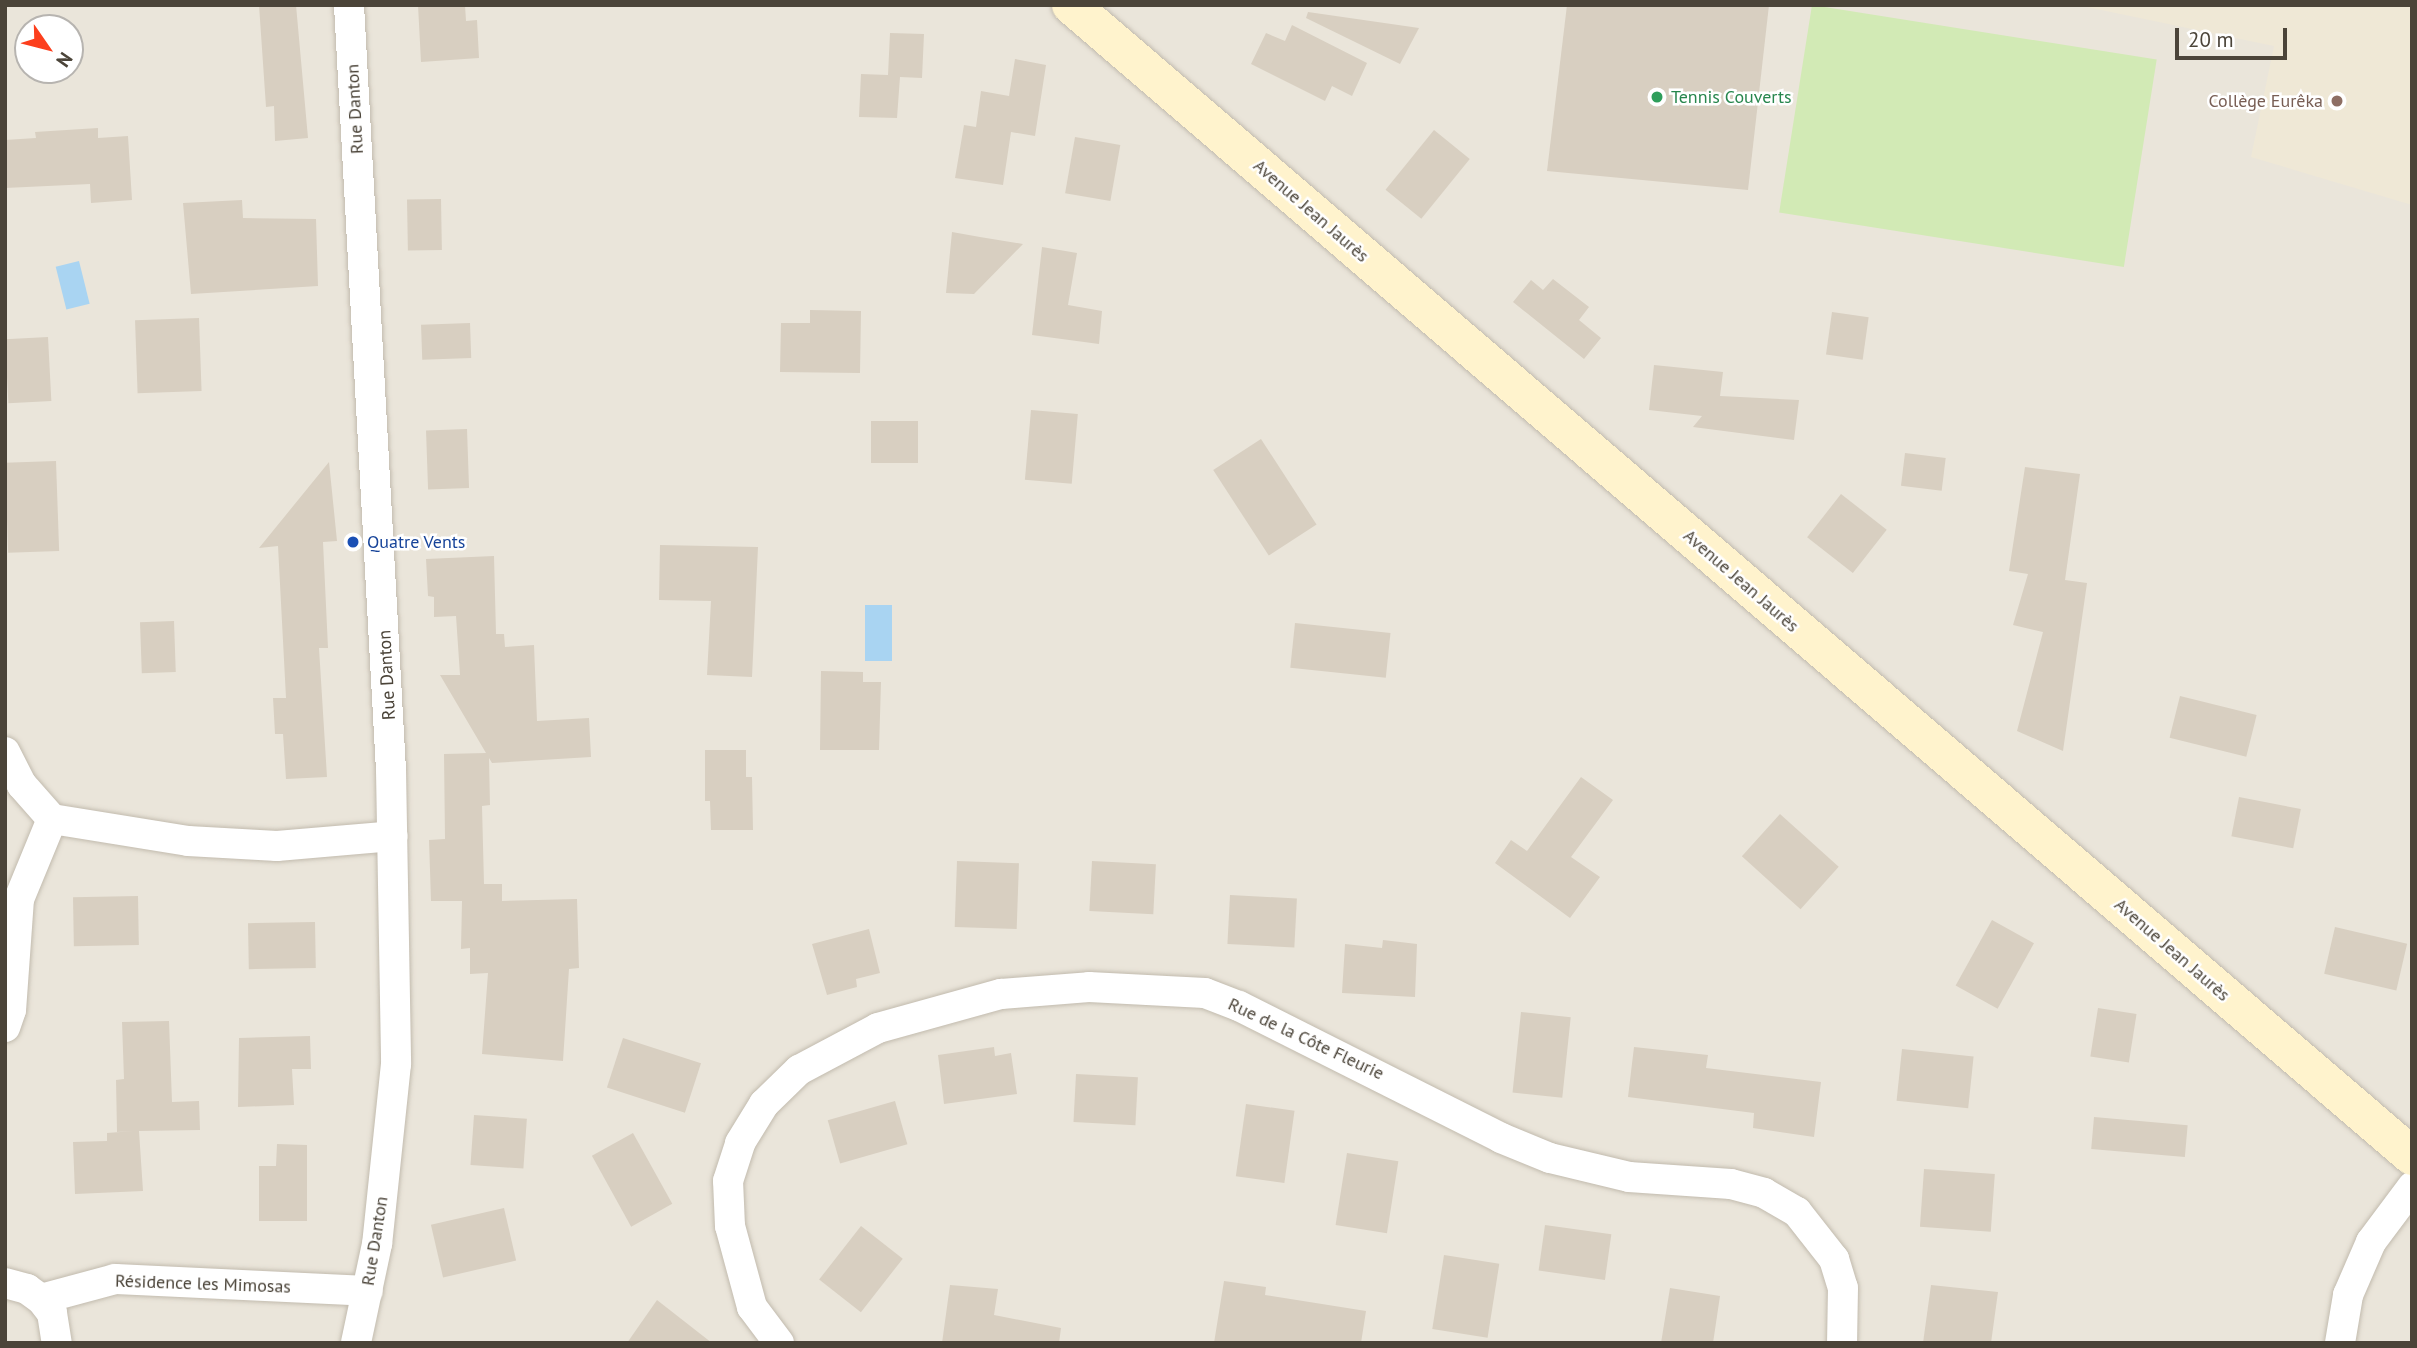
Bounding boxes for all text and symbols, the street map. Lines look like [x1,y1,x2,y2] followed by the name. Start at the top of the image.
[14,14,84,84] north arrow
[2179,14,2291,58] scale bar
[2188,26,2234,53] text: 20 m
[51,48,78,72] text: N
[342,63,368,155] street label: Rue Danton
[1671,86,1792,108] place label: Tennis Couverts
[1649,89,1665,105] marker: Tennis Couverts
[2208,90,2323,112] place label: Collège Eurêka
[2329,93,2345,109] marker: Collège Eurêka
[1249,155,1373,267] street label: Avenue Jean Jaurès
[1679,525,1803,637] street label: Avenue Jean Jaurès
[367,531,466,553] place label: Quatre Vents
[345,534,361,550] marker: Quatre Vents
[374,629,400,721] street label: Rue Danton
[2110,894,2234,1006] street label: Avenue Jean Jaurès
[1225,993,1387,1085] street label: Rue de la Côte Fleurie
[357,1195,393,1287] street label: Rue Danton
[115,1270,291,1298] street label: Résidence les Mimosas

